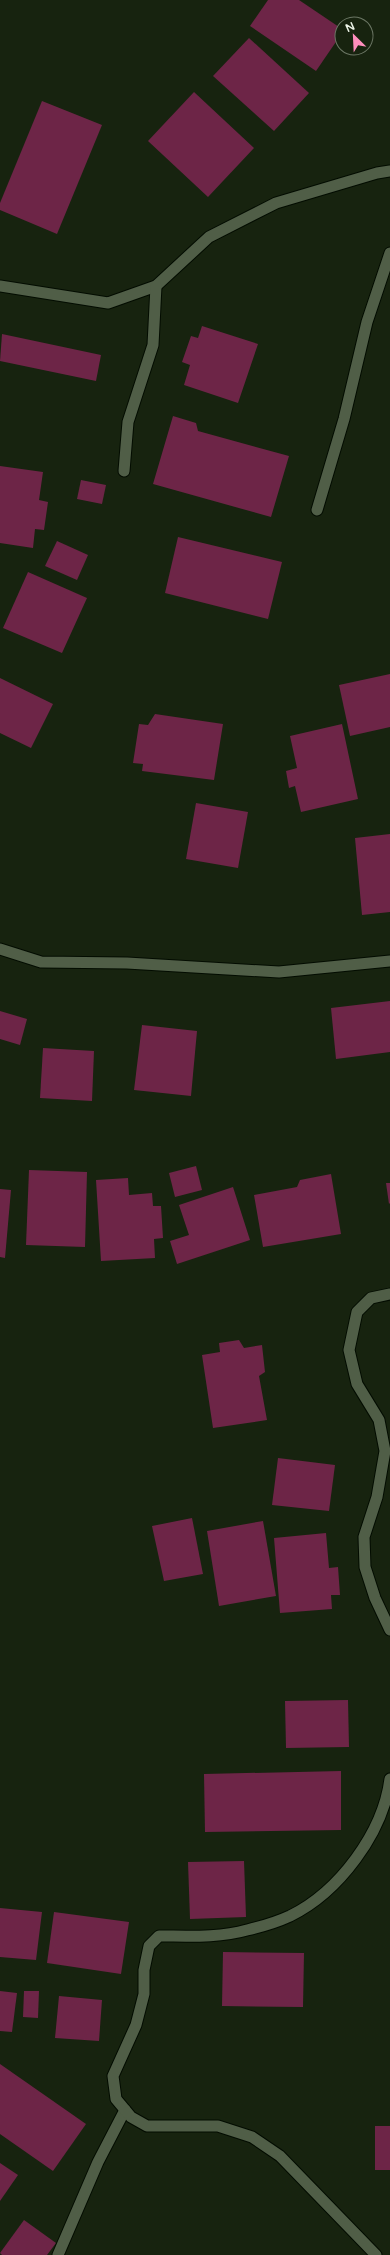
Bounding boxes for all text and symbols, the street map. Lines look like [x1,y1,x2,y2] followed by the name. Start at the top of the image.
[334,16,374,56] north arrow
[343,20,357,35] text: N

